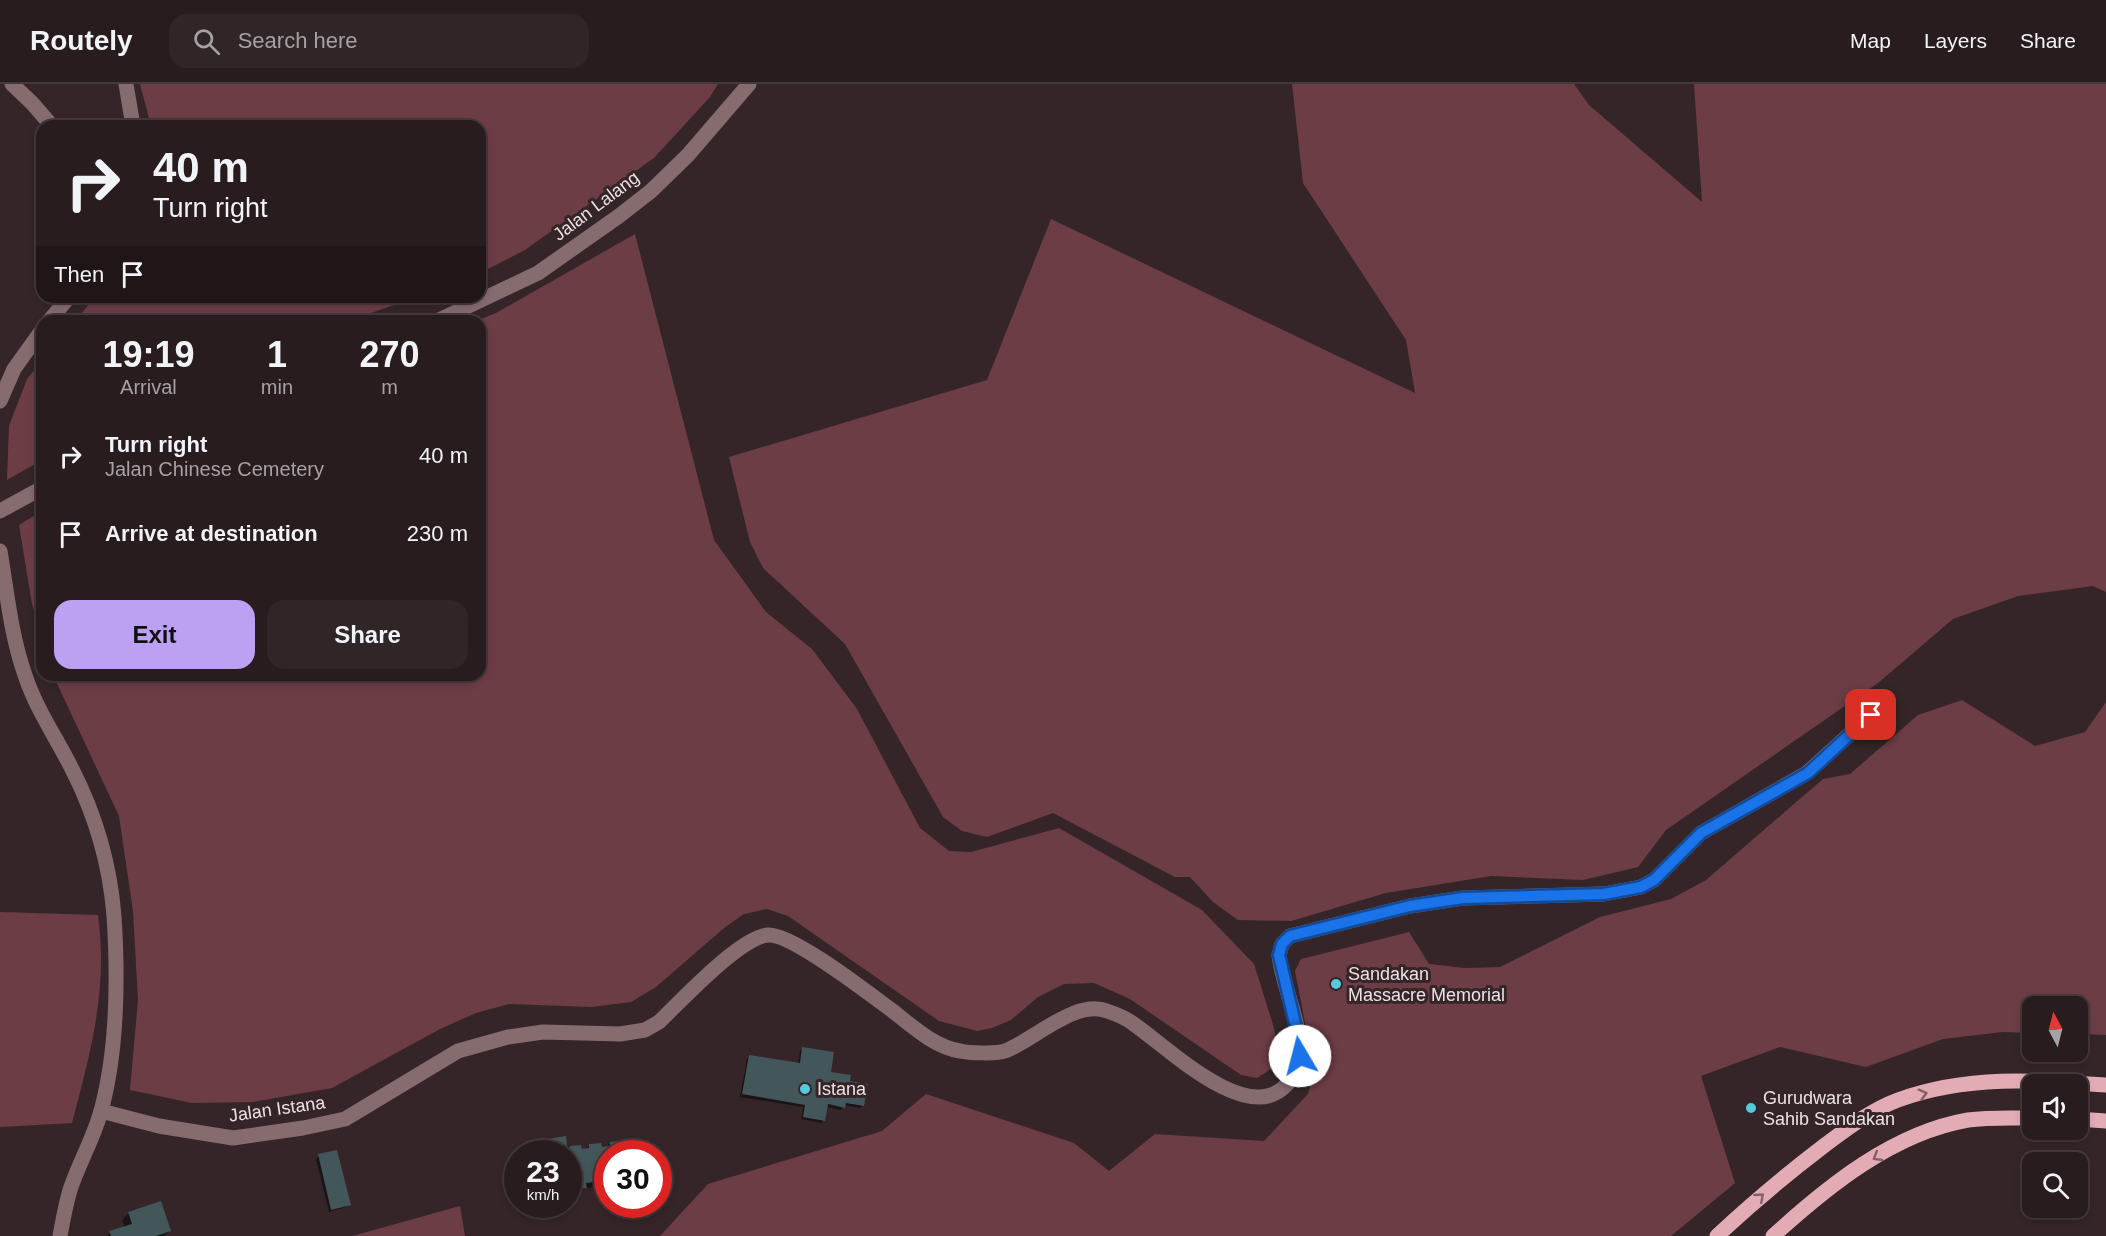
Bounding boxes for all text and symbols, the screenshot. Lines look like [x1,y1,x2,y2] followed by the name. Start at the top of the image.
[169,14,589,68] search box
[30,25,133,56] text: Routely
[190,25,223,58] icon: search
[238,28,358,53] text: Search here
[1850,29,1891,52] text: Map
[1924,29,1987,52] text: Layers
[2020,29,2076,52] text: Share
[54,144,132,222] icon: right
[153,144,249,191] text: 40 m
[549,167,643,245] street label: Jalan Lalang
[153,193,268,223] text: Turn right
[116,258,149,291] icon: arrive
[54,262,104,287] text: Then
[102,334,194,375] text: 19:19
[267,334,287,375] text: 1
[359,334,420,375] text: 270
[120,376,177,398] text: Arrival
[261,376,293,398] text: min
[381,376,398,398] text: m
[105,432,207,457] text: Turn right
[54,440,87,473] icon: right
[419,443,468,468] text: 40 m
[105,458,324,480] text: Jalan Chinese Cemetery
[54,518,87,551] icon: arrive
[105,521,318,546] text: Arrive at destination
[407,521,468,546] text: 230 m
[54,600,255,669] button: Exit
[267,600,468,669] button: Share
[1845,689,1896,740] pin
[1854,698,1887,731] icon: arrive
[1348,964,1505,1005] place label: Sandakan Massacre Memorial
[1329,977,1343,991] marker: Sandakan Massacre Memorial
[2022,996,2088,1062] north arrow
[2022,996,2088,1218] map controls
[1268,1024,1332,1088] position arrow
[2022,1074,2088,1140] button: sound
[817,1079,867,1099] place label: Istana
[798,1082,812,1096] marker: Istana
[1763,1088,1895,1129] place label: Gurudwara Sahib Sandakan
[1918,1088,1928,1101] one-way arrow
[228,1092,327,1126] street label: Jalan Istana
[1744,1101,1758,1115] marker: Gurudwara Sahib Sandakan
[594,1140,672,1218] speed limit sign: 30
[1873,1149,1883,1161] one-way arrow
[2022,1152,2088,1218] button: search
[526,1155,560,1188] text: 23
[527,1186,559,1203] text: km/h
[1753,1193,1764,1204] one-way arrow

